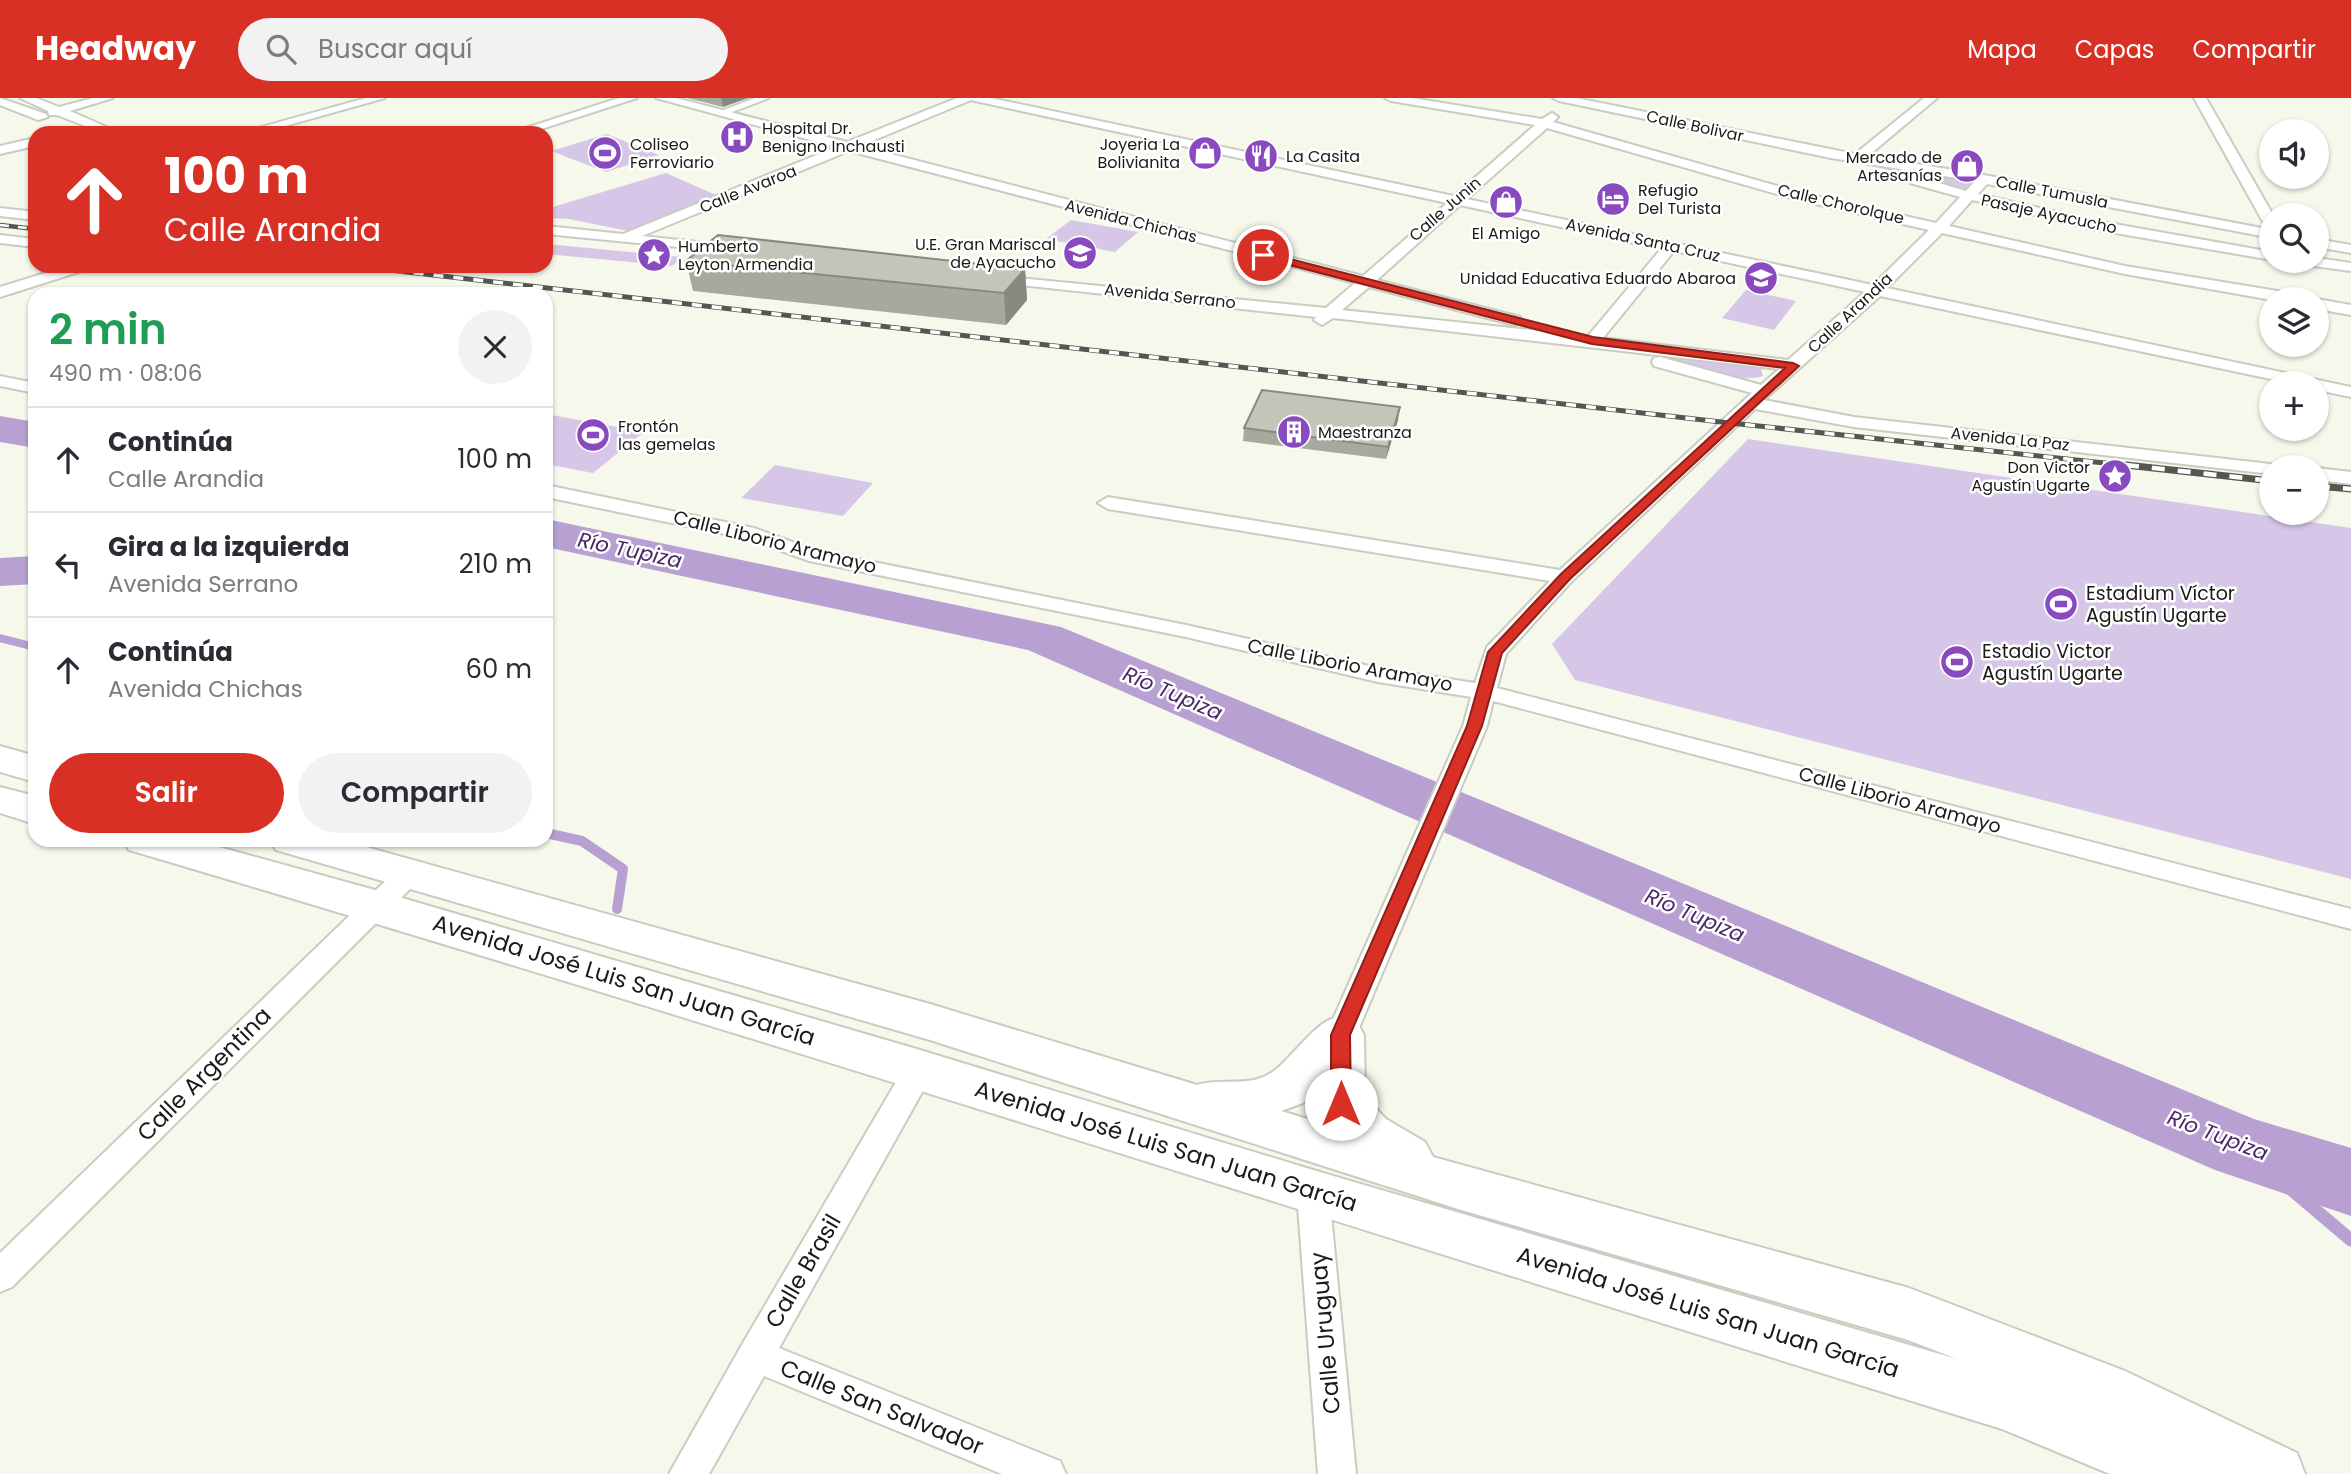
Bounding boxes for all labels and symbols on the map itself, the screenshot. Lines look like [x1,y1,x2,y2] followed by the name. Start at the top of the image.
[1644,104,1746,148] street label: Calle Bolivar
[762,117,905,158] place label: Hospital Dr. Benigno Inchausti
[718,118,756,156] hospital icon: Hospital Dr. Benigno Inchausti
[630,133,714,174] place label: Coliseo Ferroviario
[1098,133,1180,174] place label: Joyeria La Bolivianita
[586,134,624,172] sports icon: Coliseo Ferroviario
[1186,134,1224,172] shop icon: Joyeria La Bolivianita
[1242,137,1280,175] restaurant icon: La Casita
[1286,145,1360,168] place label: La Casita
[1846,146,1942,187] place label: Mercado de Artesanías
[1948,147,1986,185] shop icon: Mercado de Artesanías
[696,159,800,219] street label: Calle Avaroa
[1994,170,2110,214] street label: Calle Tumusla
[1404,171,1486,247] street label: Calle Junin
[1775,178,1907,230] street label: Calle Chorolque
[1638,179,1721,220] place label: Refugio Del Turista
[1594,180,1632,218] hotel icon: Refugio Del Turista
[1487,183,1525,221] shop icon: El Amigo
[1979,188,2119,240] street label: Pasaje Ayacucho
[1063,193,1199,249] street label: Avenida Chichas
[1564,212,1722,268] street label: Avenida Santa Cruz
[1472,222,1540,245] place label: El Amigo
[1233,225,1293,285] pin
[915,233,1056,274] place label: U.E. Gran Mariscal de Ayacucho
[1061,234,1099,272] school or university icon: U.E. Gran Mariscal de Ayacucho
[678,235,813,276] place label: Humberto Leyton Armendia
[635,236,673,274] place icon: Humberto Leyton Armendia
[1742,259,1780,297] school or university icon: Unidad Educativa Eduardo Abaroa
[1460,267,1736,290] place label: Unidad Educativa Eduardo Abaroa
[1802,268,1898,358] street label: Calle Arandia
[1103,278,1237,314] street label: Avenida Serrano
[1275,413,1313,451] building icon: Maestranza
[618,415,716,456] place label: Frontón las gemelas
[574,416,612,454] sports icon: Frontón las gemelas
[1318,421,1412,444] place label: Maestranza
[1950,421,2070,457] street label: Avenida La Paz
[1971,456,2090,497] place label: Don Victor Agustín Ugarte
[2096,457,2134,495] place icon: Don Victor Agustín Ugarte
[671,504,879,580] street label: Calle Liborio Aramayo
[575,525,685,575] water label: Río Tupiza
[2086,580,2235,629] place label: Estadium Víctor Agustín Ugarte
[2042,585,2080,623] sports icon: Estadium Víctor Agustín Ugarte
[1245,632,1455,698] street label: Calle Liborio Aramayo
[1982,638,2123,687] place label: Estadio Victor Agustín Ugarte
[1938,643,1976,681] sports icon: Estadio Victor Agustín Ugarte
[1119,659,1227,727] water label: Río Tupiza
[1796,760,2004,840] street label: Calle Liborio Aramayo
[1641,881,1749,949] water label: Río Tupiza
[429,906,819,1054] street label: Avenida José Luis San Juan García
[130,1000,278,1148] street label: Calle Argentina
[1304,1067,1378,1141] position arrow
[971,1072,1361,1220] street label: Avenida José Luis San Juan García
[2164,1103,2272,1167] water label: Río Tupiza
[757,1208,849,1334] street label: Calle Brasil
[1513,1238,1903,1386] street label: Avenida José Luis San Juan García
[1302,1251,1348,1415] street label: Calle Uruguay
[775,1352,989,1462] street label: Calle San Salvador

